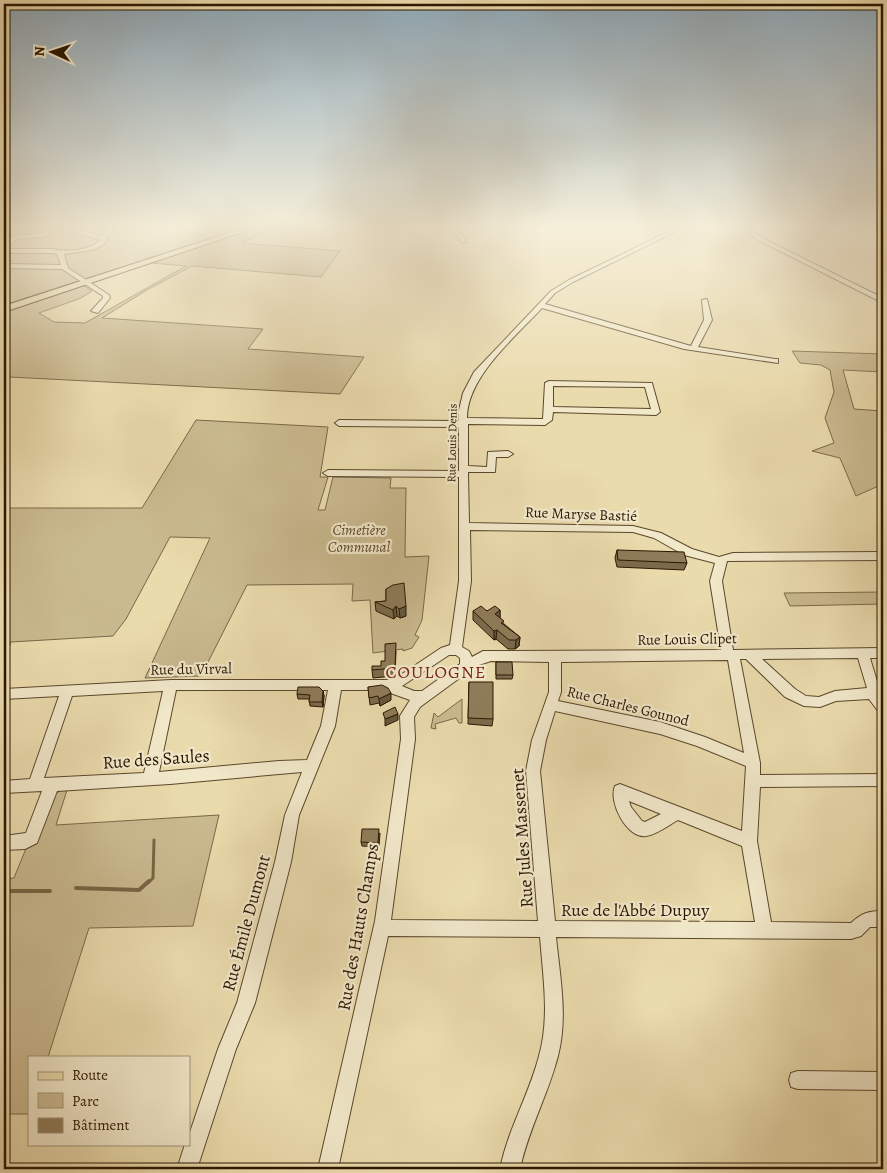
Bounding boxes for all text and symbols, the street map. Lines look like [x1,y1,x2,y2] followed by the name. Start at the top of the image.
[28,28,78,78] north arrow
[30,46,49,57] text: N
[443,403,461,483] street label: Rue Louis Denis
[525,502,638,526] street label: Rue Maryse Bastié
[328,520,390,557] park label: Cimetière Communal
[637,628,737,650] street label: Rue Louis Clipet
[150,658,232,680] street label: Rue du Virval
[386,660,486,684] district label: COULOGNE
[565,681,692,731] street label: Rue Charles Gounod
[102,743,210,775] street label: Rue des Saules
[505,767,539,909] street label: Rue Jules Massenet
[331,841,385,1013] street label: Rue des Hauts Champs
[216,852,276,994] street label: Rue Émile Dumont
[561,898,710,922] street label: Rue de l'Abbé Dupuy
[28,1056,190,1146] legend
[72,1065,108,1085] text: Route
[72,1091,99,1111] text: Parc
[72,1115,130,1135] text: Bâtiment

